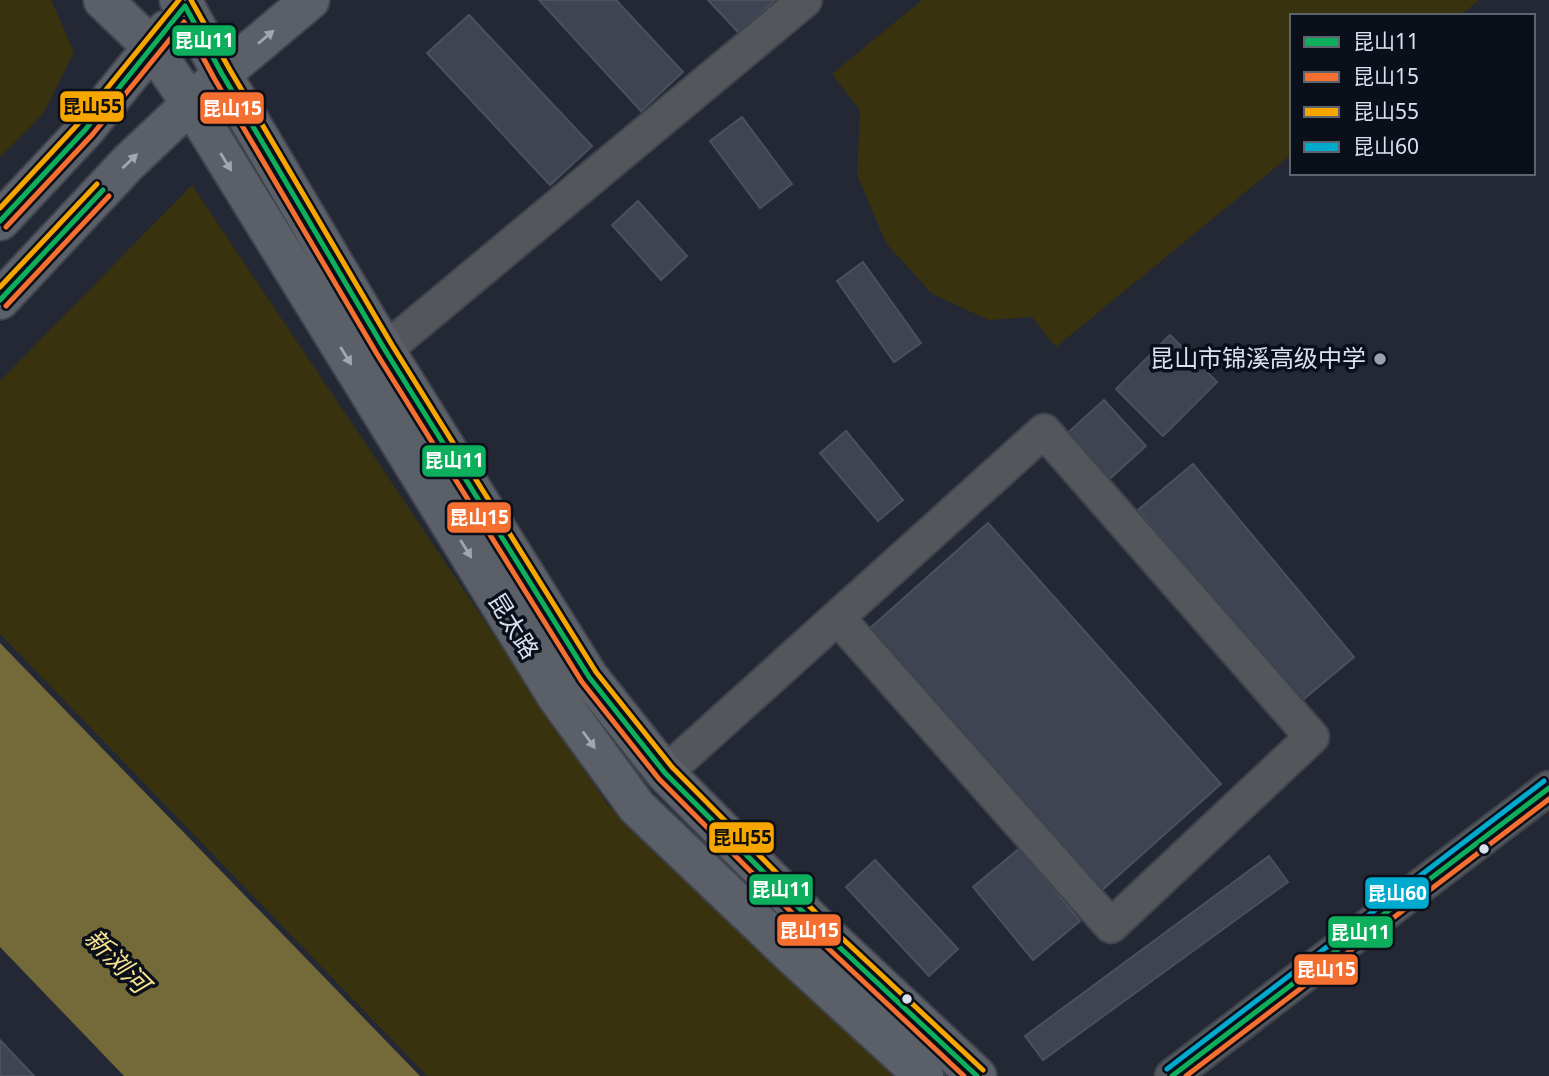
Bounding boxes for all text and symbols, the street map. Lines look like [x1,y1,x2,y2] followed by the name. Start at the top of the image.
[1290,14,1535,175] legend
[171,24,237,57] line badge: 昆山11
[174,27,234,53] text: 昆山11
[1353,27,1419,55] text: 昆山11
[258,30,275,45] one-way arrow
[1353,62,1419,90] text: 昆山15
[59,90,125,123] line badge: 昆山55
[199,91,265,125] line badge: 昆山15
[62,93,122,119] text: 昆山55
[202,95,262,121] text: 昆山15
[1353,97,1419,125] text: 昆山55
[1353,132,1419,160] text: 昆山60
[122,152,139,169] one-way arrow
[220,152,233,172] one-way arrow
[1150,341,1366,374] place label: 昆山市锦溪高级中学
[340,346,353,365] one-way arrow
[1372,351,1388,367] marker: 昆山市锦溪高级中学
[421,444,487,478] line badge: 昆山11
[424,447,484,473] text: 昆山11
[446,501,512,534] line badge: 昆山15
[449,504,509,530] text: 昆山15
[459,540,472,559] one-way arrow
[481,586,547,664] street label: 昆太路
[582,731,596,749] one-way arrow
[708,821,775,854] line badge: 昆山55
[712,824,772,850] text: 昆山55
[1477,842,1491,856] unlabelled marker
[748,873,814,906] line badge: 昆山11
[751,876,811,902] text: 昆山11
[1364,876,1430,910] line badge: 昆山60
[1367,880,1427,906] text: 昆山60
[776,913,842,947] line badge: 昆山15
[1327,915,1394,949] line badge: 昆山11
[779,917,839,943] text: 昆山15
[1330,919,1390,945] text: 昆山11
[77,920,162,1004] water label: 新浏河
[1293,953,1359,986] line badge: 昆山15
[1296,956,1356,982] text: 昆山15
[900,992,914,1006] unlabelled marker

